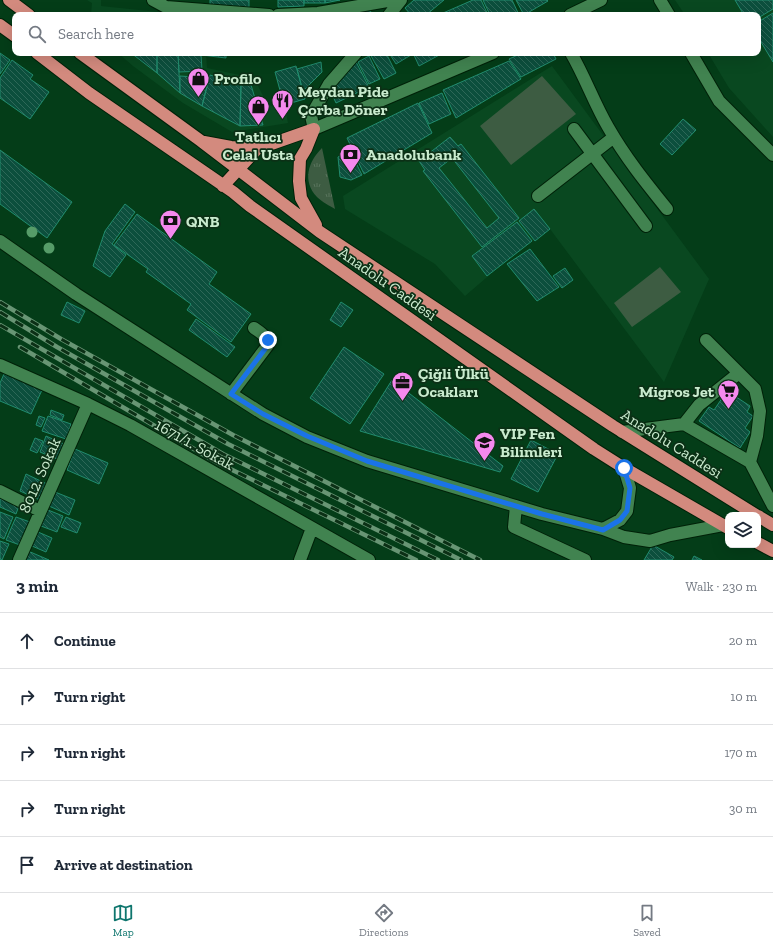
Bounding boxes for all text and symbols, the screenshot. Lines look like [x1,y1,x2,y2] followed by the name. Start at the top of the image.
[12,12,761,56] search box
[26,23,48,45] icon: search
[58,25,134,43] text: Search here
[185,65,211,98] shop icon: Profilo
[214,69,262,88] place label: Profilo
[298,82,389,119] place label: Meydan Pide Çorba Döner
[269,87,295,120] restaurant icon: Meydan Pide Çorba Döner
[245,93,271,126] shop icon: Tatlıcı Celal Usta
[222,127,294,164] place label: Tatlıcı Celal Usta
[337,141,363,174] bank icon: Anadolubank
[366,145,461,164] place label: Anadolubank
[157,208,183,241] bank icon: QNB
[186,212,219,231] place label: QNB
[335,242,441,325] street label: Anadolu Caddesi
[259,331,277,349] route end
[418,364,489,401] place label: Çiğli Ülkü Ocakları
[390,369,416,402] office icon: Çiğli Ülkü Ocakları
[716,378,742,411] supermarket icon: Migros Jet
[639,382,715,401] place label: Migros Jet
[618,405,726,482] street label: Anadolu Caddesi
[152,415,238,474] street label: 1671/1. Sokak
[500,424,562,461] place label: VIP Fen Bilimleri
[471,429,497,462] school or university icon: VIP Fen Bilimleri
[14,434,65,516] street label: 8012. Sokak
[615,459,633,477] route start
[725,512,761,548] map controls
[725,512,761,548] button: layers
[16,576,58,596] text: 3 min
[685,579,757,594] text: Walk · 230 m
[16,630,38,652] icon: ahead
[54,632,116,650] text: Continue
[729,633,757,648] text: 20 m
[16,686,38,708] icon: right
[54,688,125,706] text: Turn right
[730,689,757,704] text: 10 m
[16,742,38,764] icon: right
[54,744,125,762] text: Turn right
[724,745,757,760] text: 170 m
[16,798,38,820] icon: right
[54,800,125,818] text: Turn right
[729,801,757,816] text: 30 m
[16,854,38,876] icon: arrive
[54,856,193,874] text: Arrive at destination
[112,902,134,939] tab: Map
[359,902,409,939] tab: Directions
[633,902,661,939] tab: Saved

